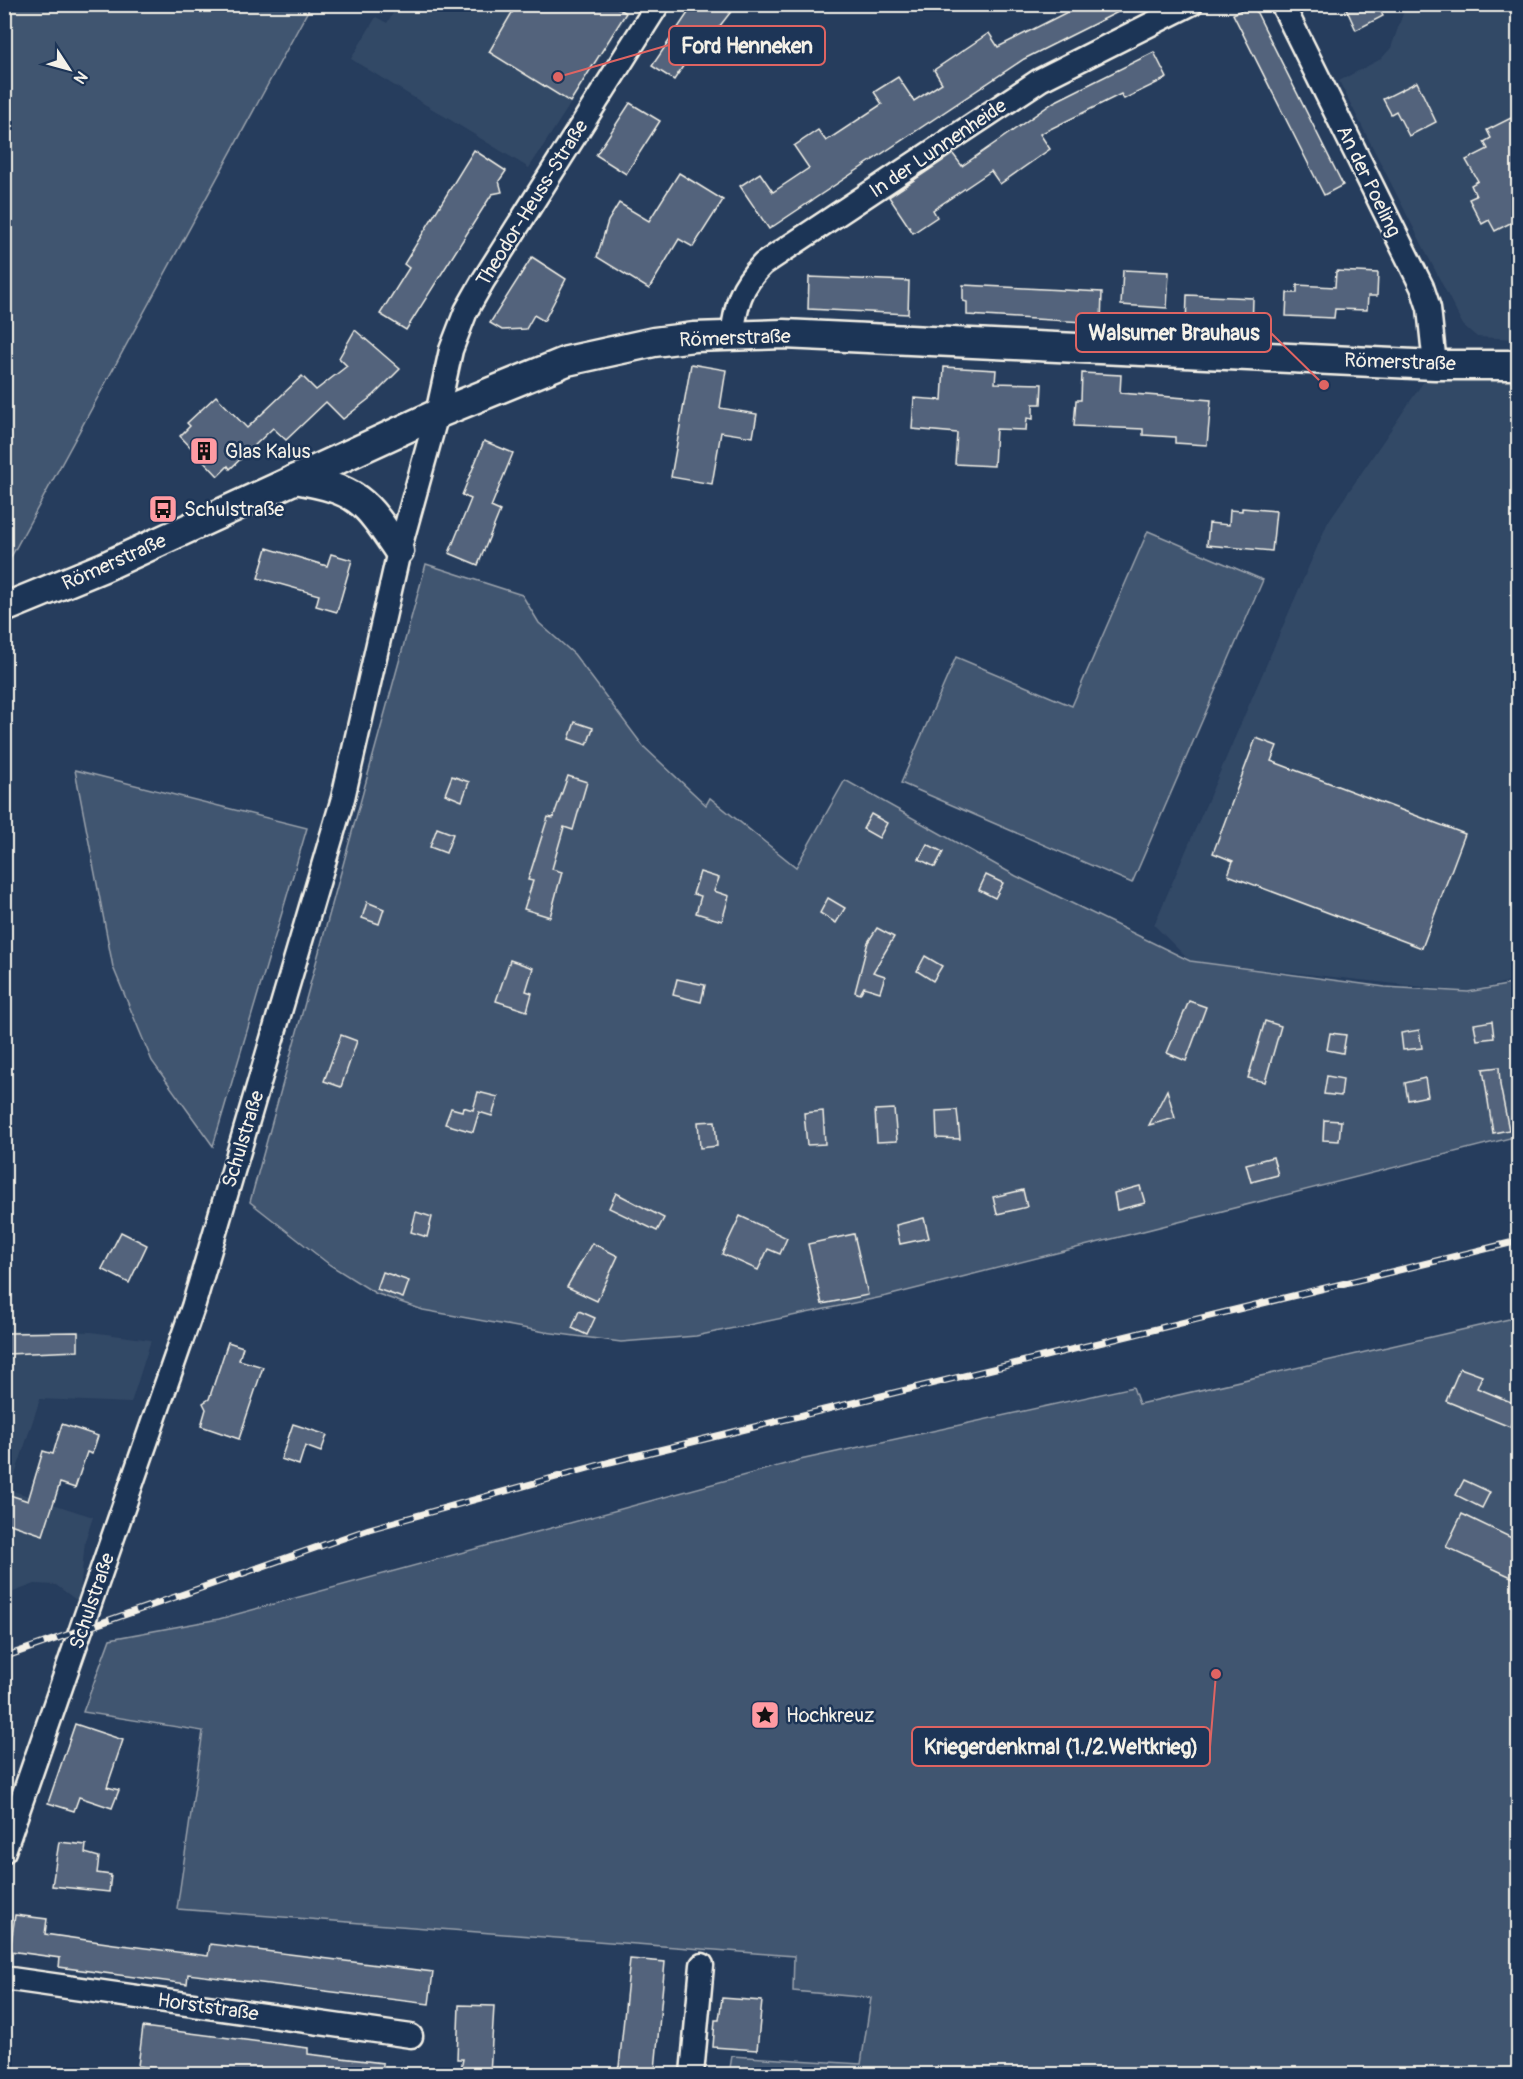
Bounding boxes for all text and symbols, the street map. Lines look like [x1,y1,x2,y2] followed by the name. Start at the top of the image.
[669,26,825,65] callout: Ford Henneken
[681,33,813,60] text: Ford Henneken
[39,39,99,99] north arrow
[69,67,92,88] text: N
[865,93,1011,203] street label: In der Lunnenheide
[471,115,594,291] street label: Theodor-Heuss-Straße
[1331,121,1407,241] street label: An der Poeling
[1076,313,1271,352] callout: Walsumer Brauhaus
[1088,320,1260,347] text: Walsumer Brauhaus
[679,324,791,352] street label: Römerstraße
[1344,348,1456,376] street label: Römerstraße
[188,435,220,467] building icon: Glas Kalus
[225,439,311,464] place label: Glas Kalus
[147,493,179,525] bus stop icon: Schulstraße
[184,497,284,522] place label: Schulstraße
[58,528,170,596] street label: Römerstraße
[216,1087,270,1191] street label: Schulstraße
[64,1549,120,1652] street label: Schulstraße
[749,1699,781,1731] place icon: Hochkreuz
[786,1703,874,1728] place label: Hochkreuz
[912,1727,1210,1766] callout: Kriegerdenkmal (1./2.Weltkrieg)
[924,1734,1198,1761] text: Kriegerdenkmal (1./2.Weltkrieg)
[156,1988,260,2026] street label: Horststraße

